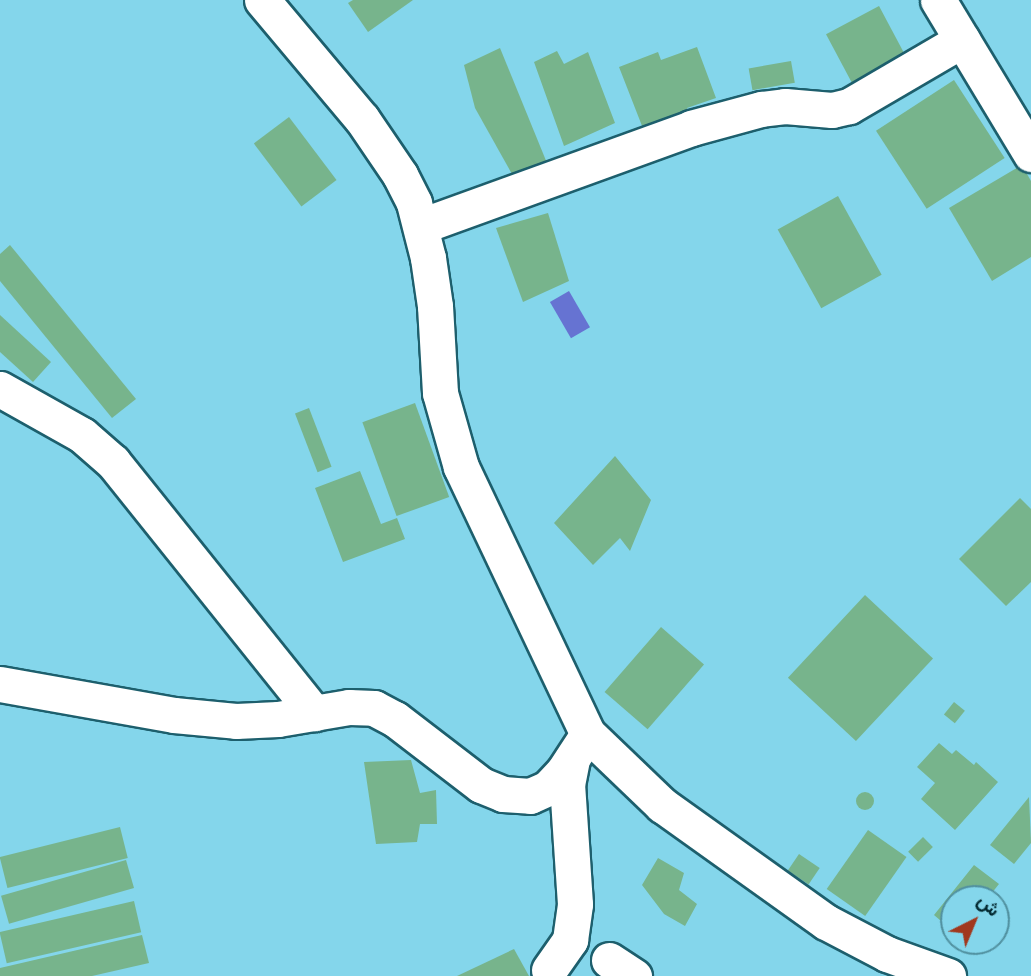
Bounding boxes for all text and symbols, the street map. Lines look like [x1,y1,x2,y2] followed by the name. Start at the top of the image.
[940,885,1010,955] north arrow
[970,887,1007,924] text: ش

